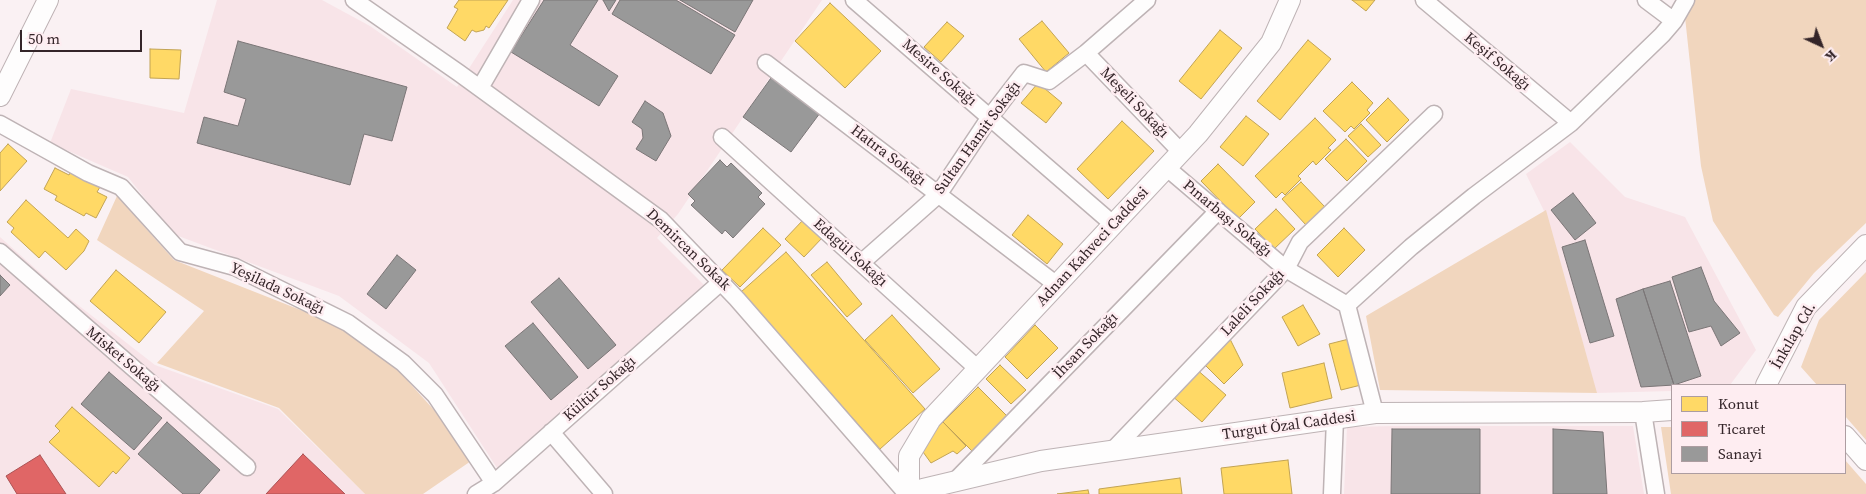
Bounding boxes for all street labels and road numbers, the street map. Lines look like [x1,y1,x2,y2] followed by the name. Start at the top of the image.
[1460,29,1534,95] street label: Keşif Sokağı
[898,36,980,110] street label: Mesire Sokağı
[1096,64,1172,142] street label: Meşeli Sokağı
[931,78,1025,198] street label: Sultan Hamit Sokağı
[847,122,929,190] street label: Hatıra Sokağı
[1179,177,1275,261] street label: Pınarbaşı Sokağı
[1033,184,1153,310] street label: Adnan Kahveci Caddesi
[642,205,734,295] street label: Demircan Sokak
[809,215,891,291] street label: Edagül Sokağı
[227,259,327,319] street label: Yeşilada Sokağı
[1218,266,1288,340] street label: Laleli Sokağı
[1768,300,1820,372] street label: İnkılap Cd.
[1050,309,1122,383] street label: İhsan Sokağı
[82,324,164,396] street label: Misket Sokağı
[560,353,640,425] street label: Kültür Sokağı
[1221,408,1357,444] street label: Turgut Özal Caddesi

